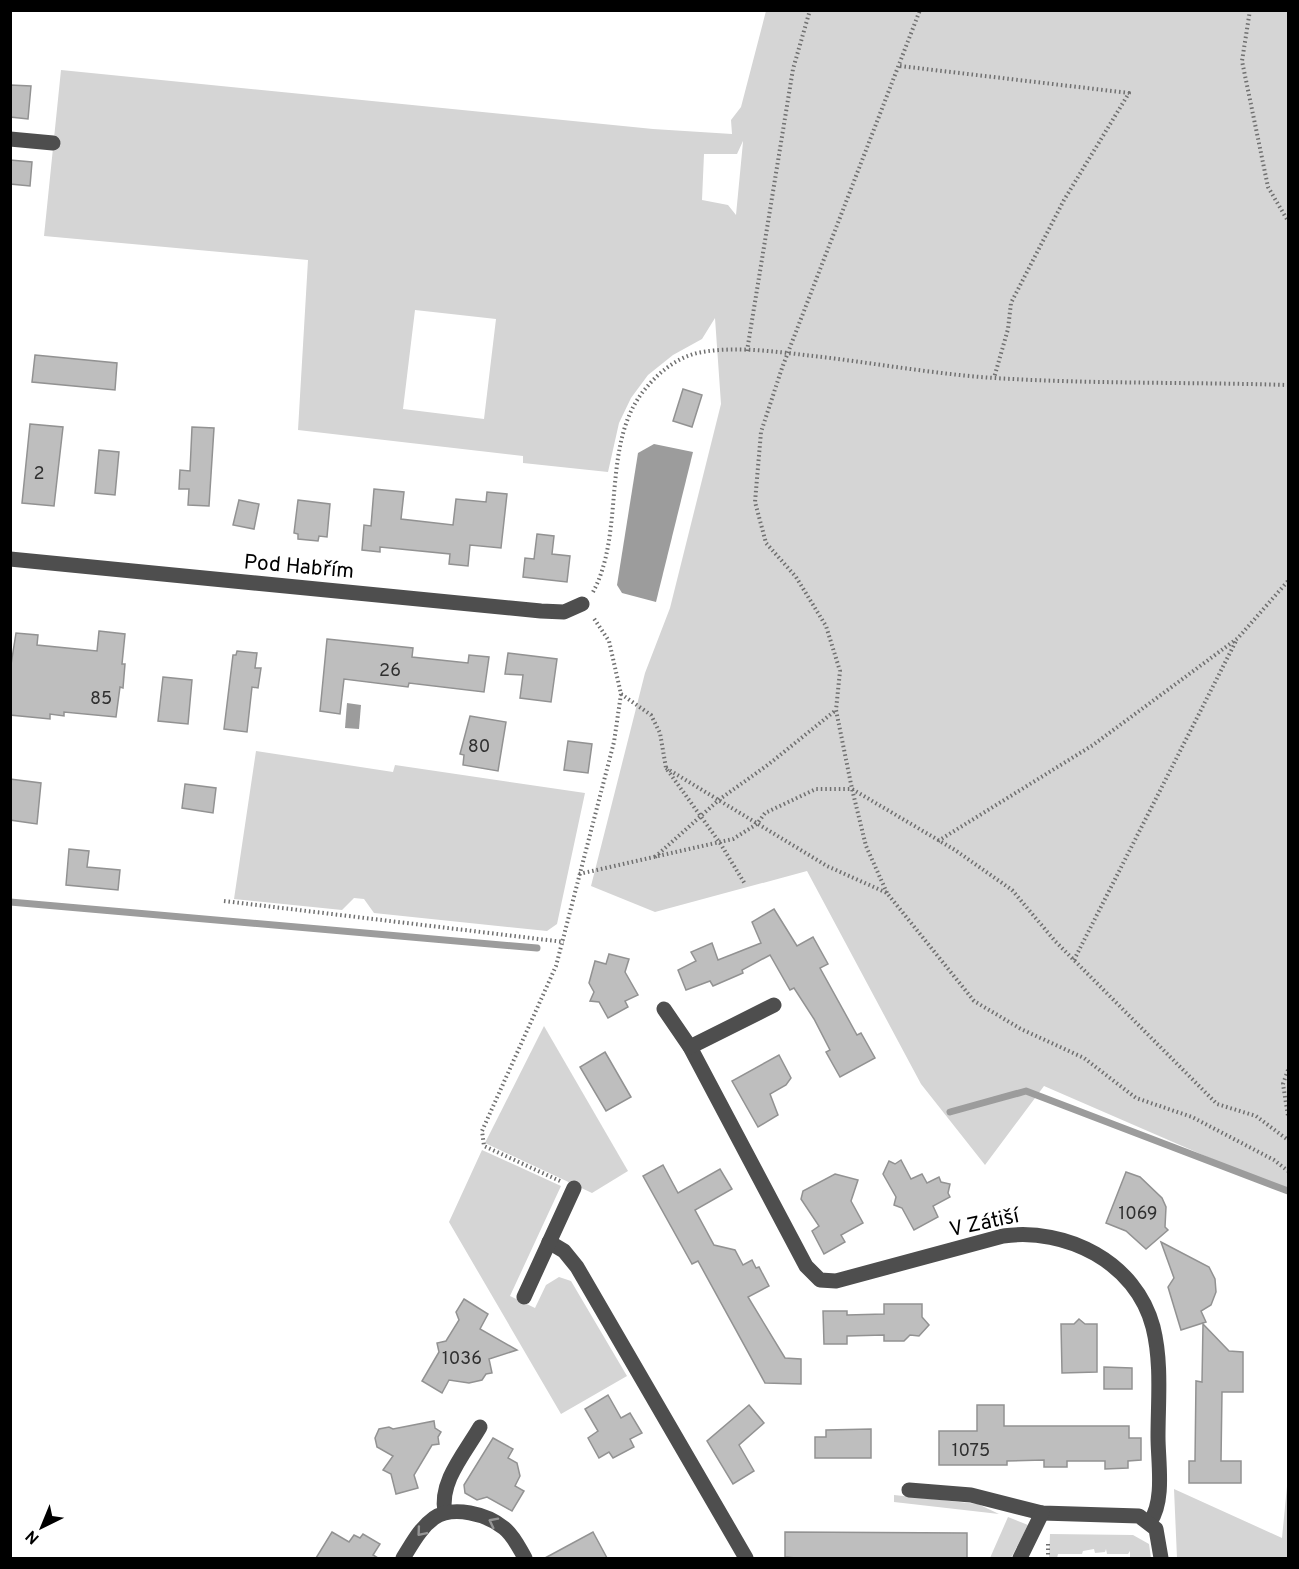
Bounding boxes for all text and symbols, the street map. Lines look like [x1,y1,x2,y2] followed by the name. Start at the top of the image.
[33,463,45,486] house number: 2
[243,549,355,586] street label: Pod Habřím
[379,660,401,683] house number: 26
[90,688,112,711] house number: 85
[468,736,490,759] house number: 80
[947,1203,1023,1244] street label: V Zátiší
[1118,1203,1158,1226] house number: 1069
[442,1348,482,1371] house number: 1036
[952,1440,990,1463] house number: 1075
[12,1497,72,1557] north arrow
[488,1517,499,1529] one-way arrow
[22,1525,44,1548] text: N
[417,1525,428,1536] one-way arrow

